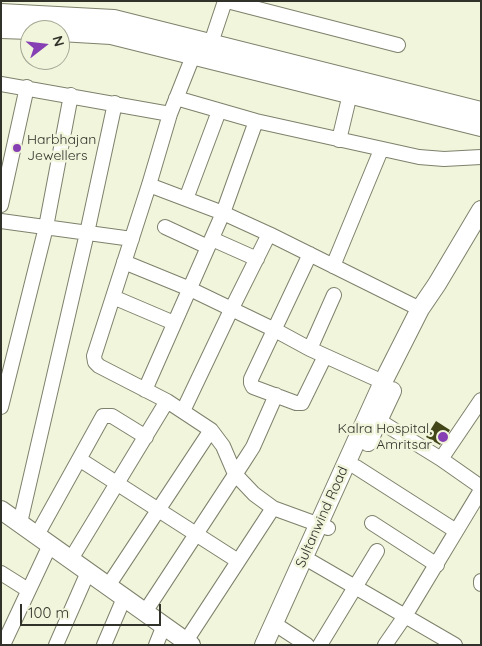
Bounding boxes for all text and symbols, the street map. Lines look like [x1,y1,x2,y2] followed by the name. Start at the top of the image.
[20,20,70,70] north arrow
[48,34,69,49] text: N
[27,132,96,164] place label: Harbhajan Jewellers
[11,142,23,154] marker: Harbhajan Jewellers
[338,421,432,454] place label: Kalra Hospital, Amritsar
[436,430,450,444] marker: Kalra Hospital, Amritsar
[292,464,352,570] street label: Sultanwind Road
[22,594,164,626] scale bar
[28,603,69,622] text: 100 m

